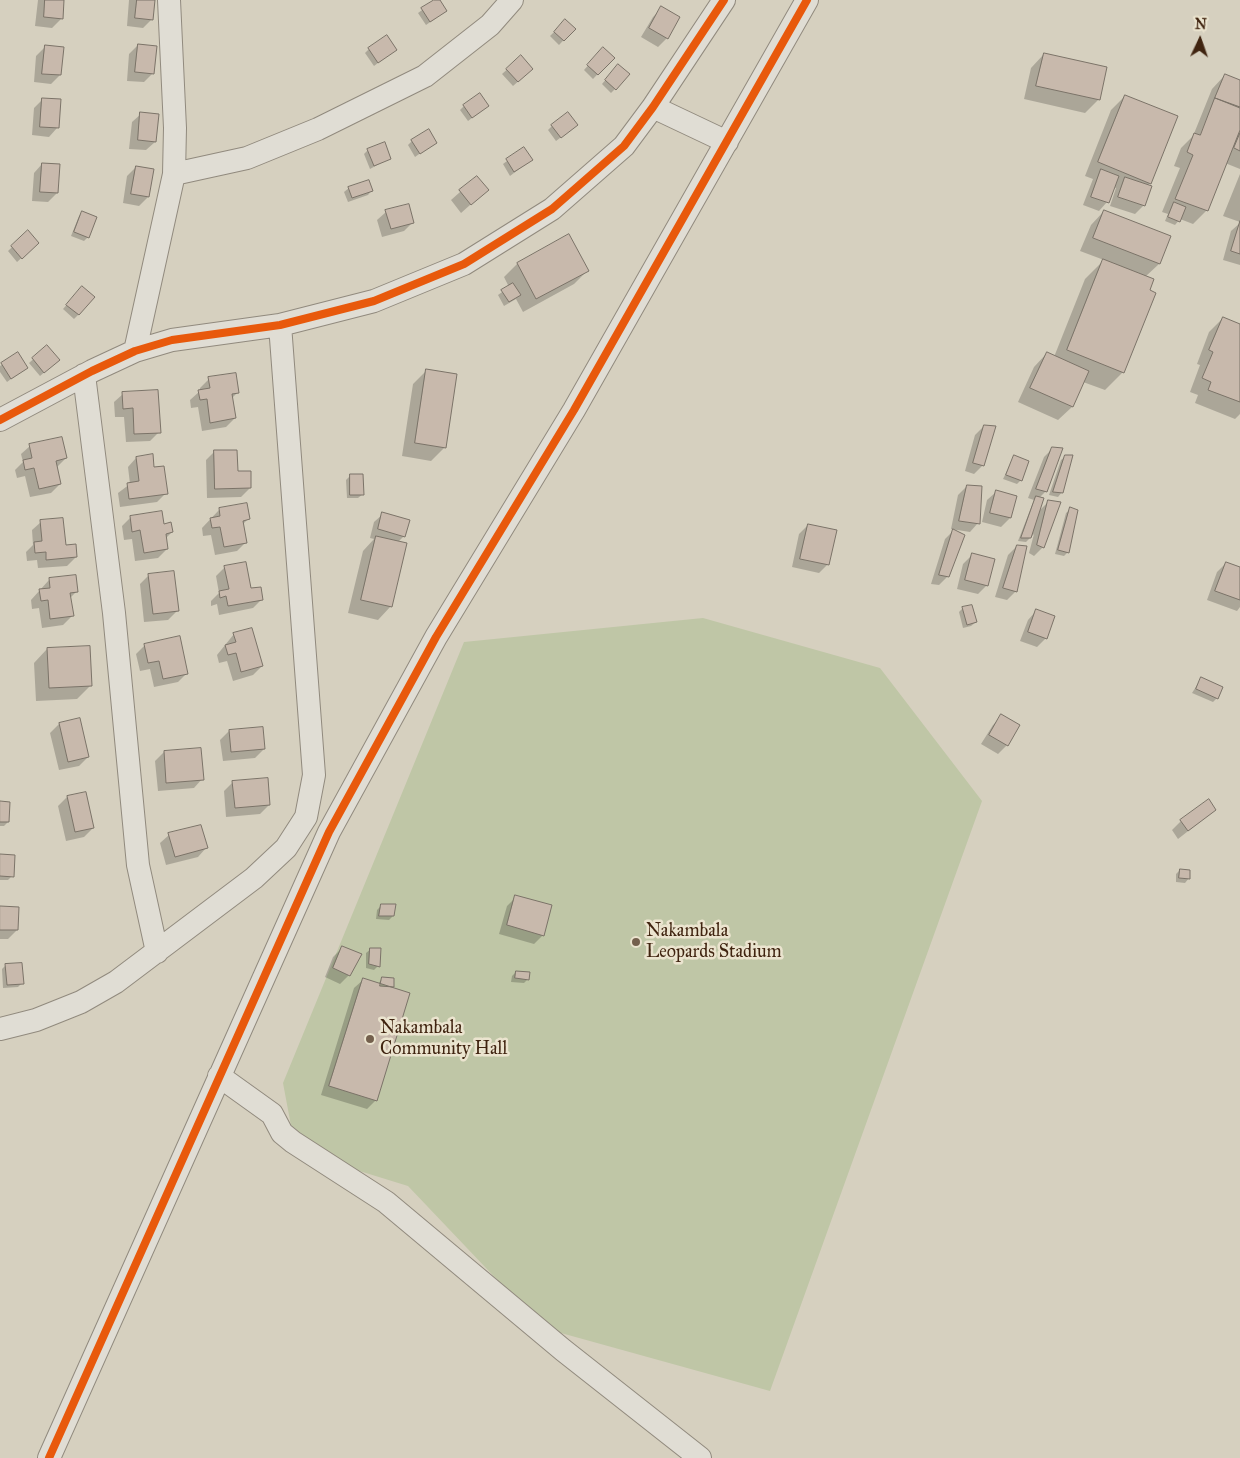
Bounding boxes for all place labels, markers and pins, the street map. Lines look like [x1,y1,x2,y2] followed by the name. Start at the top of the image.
[646,921,782,964] place label: Nakambala Leopards Stadium
[630,936,642,948] marker: Nakambala Leopards Stadium
[380,1018,507,1060] place label: Nakambala Community Hall
[364,1033,376,1045] marker: Nakambala Community Hall

